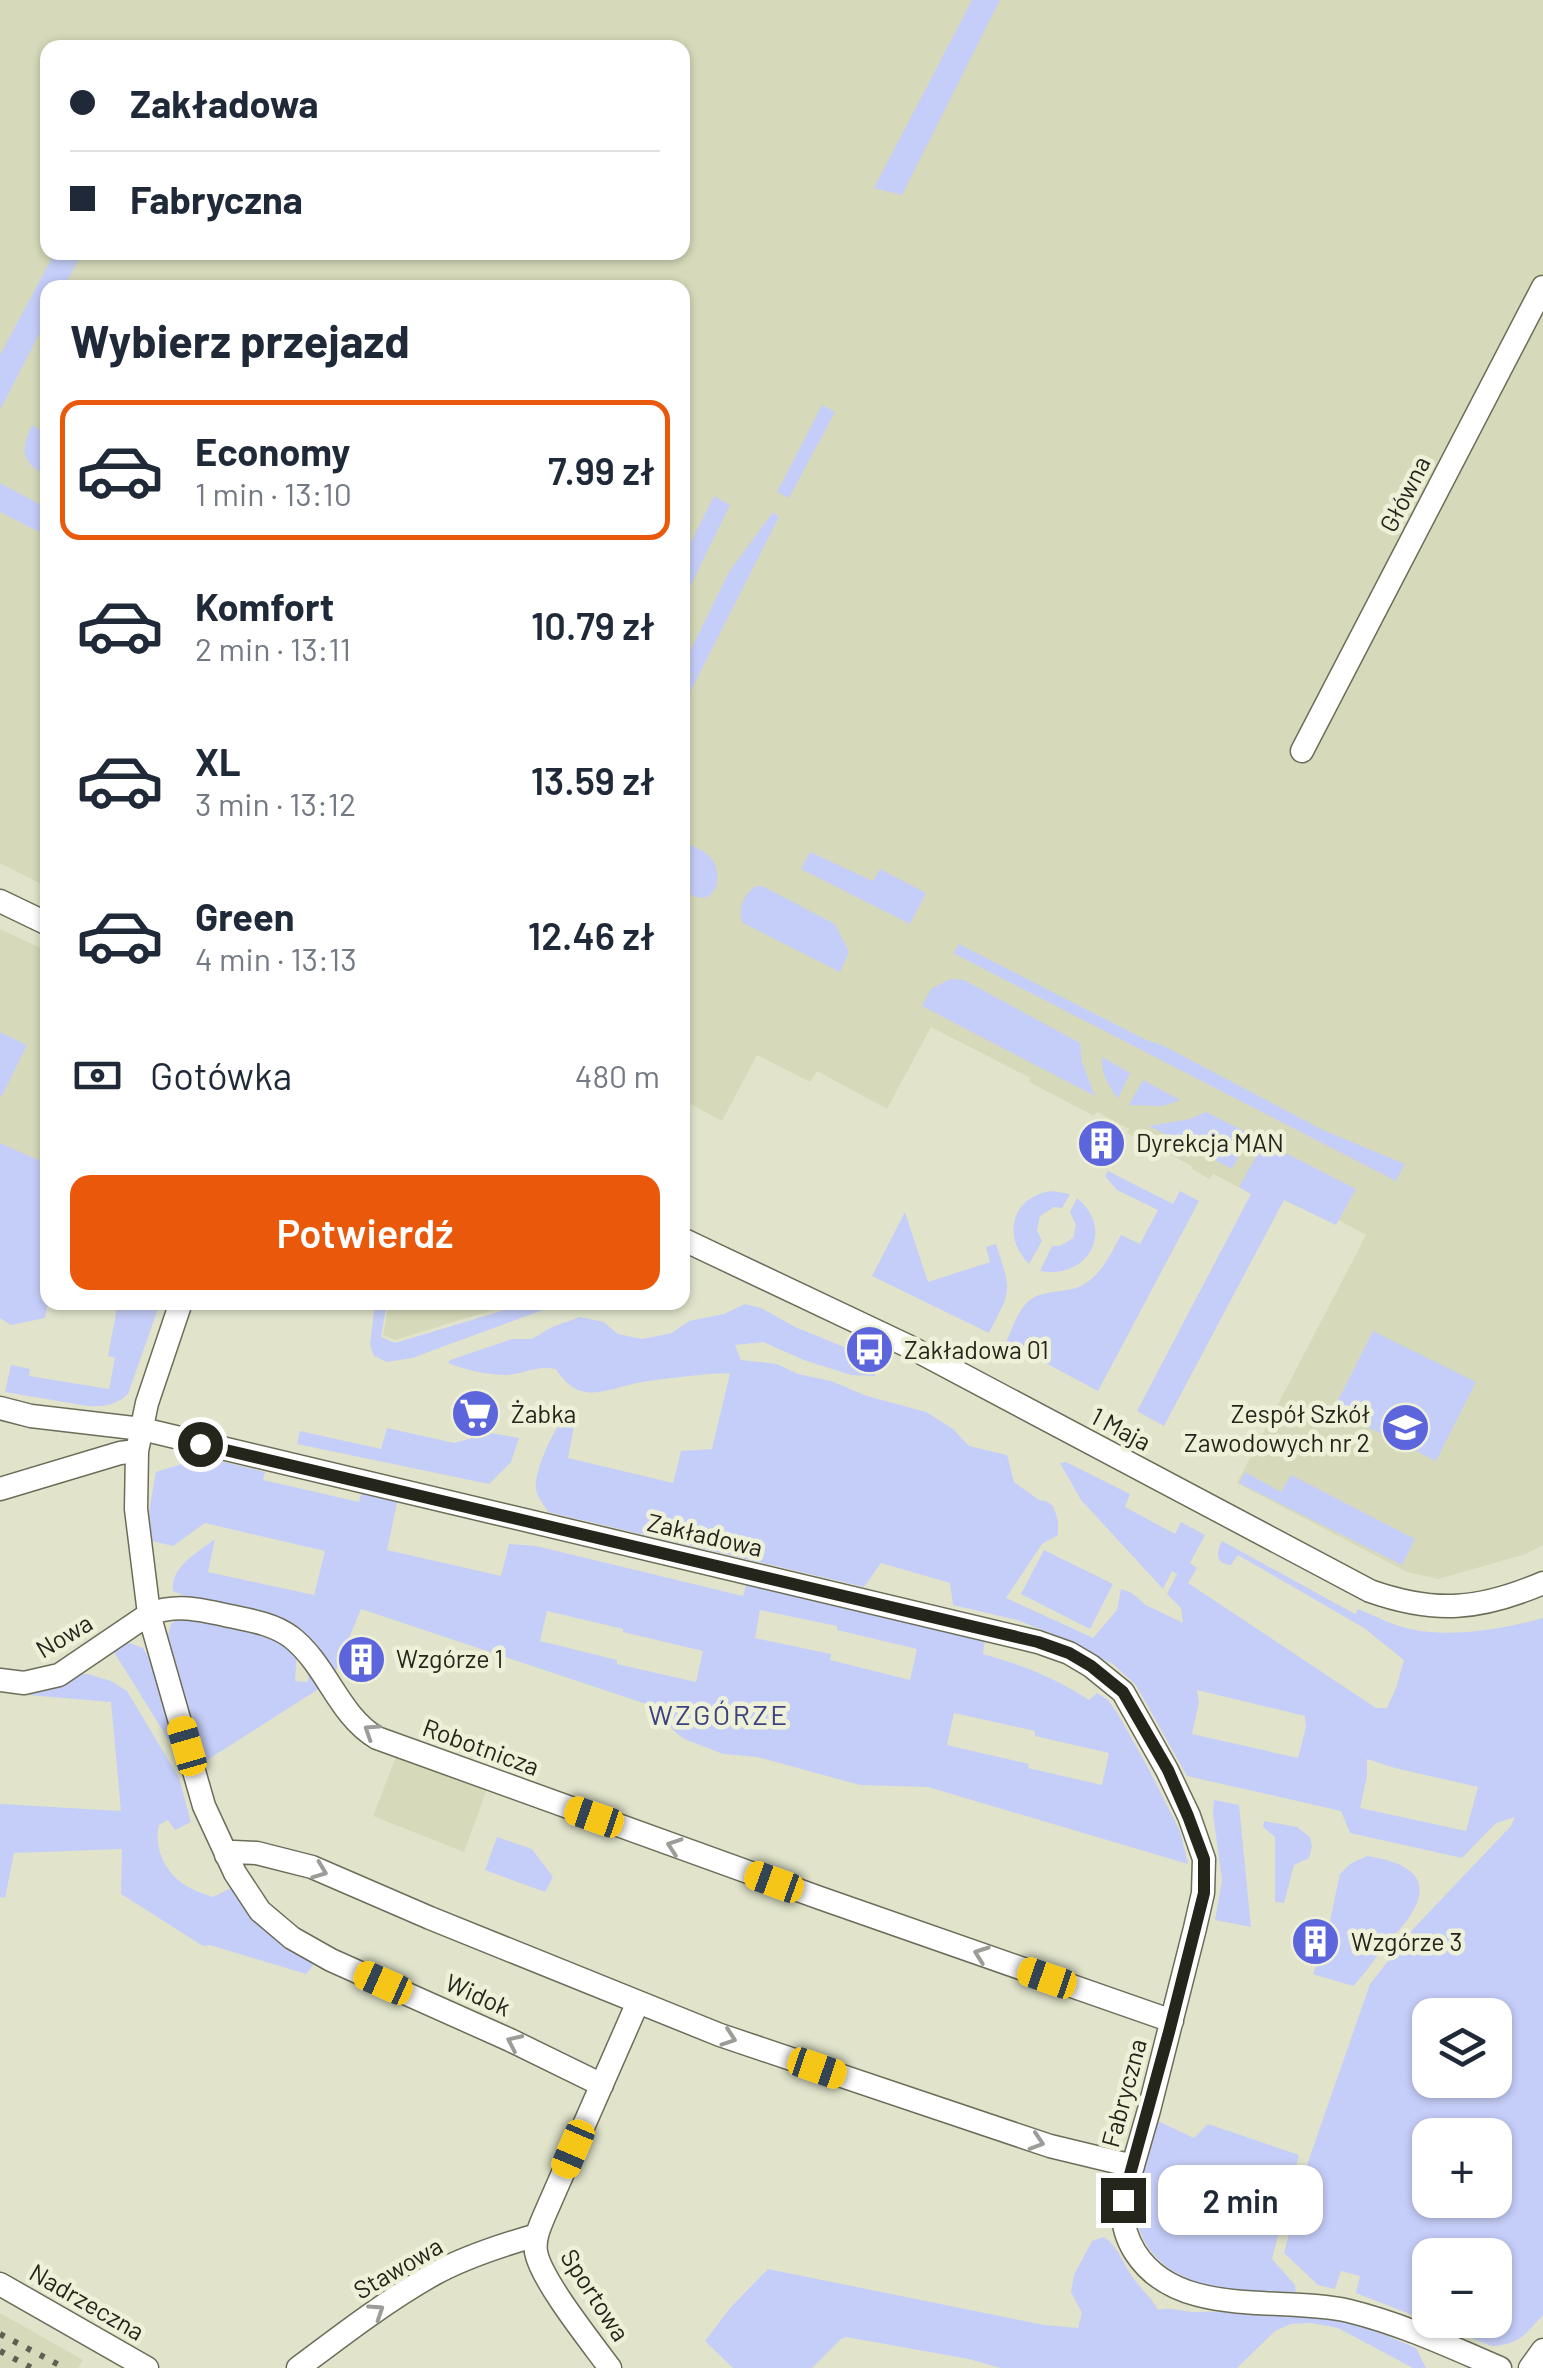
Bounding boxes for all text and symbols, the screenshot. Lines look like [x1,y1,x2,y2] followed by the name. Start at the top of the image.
[130,80,318,126] text: Zakładowa
[130,176,303,222] text: Fabryczna
[70,313,410,367] text: Wybierz przejazd
[75,425,165,515] icon: car
[195,428,350,474] text: Economy
[548,447,655,493] text: 7.99 zł
[1372,451,1436,536] street label: Główna
[195,474,352,512] text: 1 min · 13:10
[75,580,165,670] icon: car
[195,583,334,629] text: Komfort
[531,602,655,648] text: 10.79 zł
[195,629,351,667] text: 2 min · 13:11
[75,735,165,825] icon: car
[195,738,241,784] text: XL
[531,757,655,803] text: 13.59 zł
[195,784,356,822] text: 3 min · 13:12
[75,890,165,980] icon: car
[195,893,295,939] text: Green
[528,912,655,958] text: 12.46 zł
[195,939,357,977] text: 4 min · 13:13
[70,1048,125,1103] icon: cash
[150,1052,292,1098] text: Gotówka
[575,1056,660,1094] text: 480 m
[1075,1117,1127,1169] building icon: Dyrekcja MAN
[1136,1127,1284,1157] place label: Dyrekcja MAN
[70,1175,660,1290] button: Potwierdź
[843,1324,895,1376] bus stop icon: Zakładowa 01
[904,1334,1049,1364] place label: Zakładowa 01
[450,1388,502,1440] supermarket icon: Żabka
[511,1398,576,1428] place label: Żabka
[1184,1398,1370,1457] place label: Zespół Szkół Zawodowych nr 2
[1086,1400,1156,1456] street label: 1 Maja
[1379,1402,1431,1454] school or university icon: Zespół Szkół Zawodowych nr 2
[178,1422,223,1467] route start
[645,1506,766,1562] street label: Zakładowa
[30,1607,97,1664] street label: Nowa
[335,1633,387,1685] building icon: Wzgórze 1
[396,1643,503,1673] place label: Wzgórze 1
[648,1697,790,1731] district label: WZGÓRZE
[419,1711,544,1781] street label: Robotnicza
[164,1713,210,1779] car
[363,1725,381,1744] one-way arrow
[561,1793,627,1841] car
[667,1837,684,1858] one-way arrow
[741,1858,807,1906] car
[311,1859,328,1879] one-way arrow
[1290,1916,1342,1968] building icon: Wzgórze 3
[1351,1926,1462,1956] place label: Wzgórze 3
[973,1945,990,1966] one-way arrow
[1014,1954,1080,2002] car
[349,1957,417,2009] car
[441,1967,516,2022] street label: Widok
[1412,1998,1512,2338] map controls
[1412,1998,1512,2098] button: layers
[720,2026,737,2046] one-way arrow
[506,2035,524,2055] one-way arrow
[1094,2035,1152,2150] street label: Fabryczna
[784,2044,850,2092] car
[547,2116,599,2182] car
[1412,2118,1512,2218] button: +
[1028,2130,1045,2151] one-way arrow
[1158,2165,1323,2235] callout: 2 min
[1101,2178,1146,2223] route end
[1202,2181,1279,2219] text: 2 min
[348,2230,447,2305] street label: Stawowa
[1412,2238,1512,2338] button: −
[555,2243,637,2346] street label: Sportowa
[25,2256,150,2346] street label: Nadrzeczna
[366,2305,385,2323] one-way arrow

